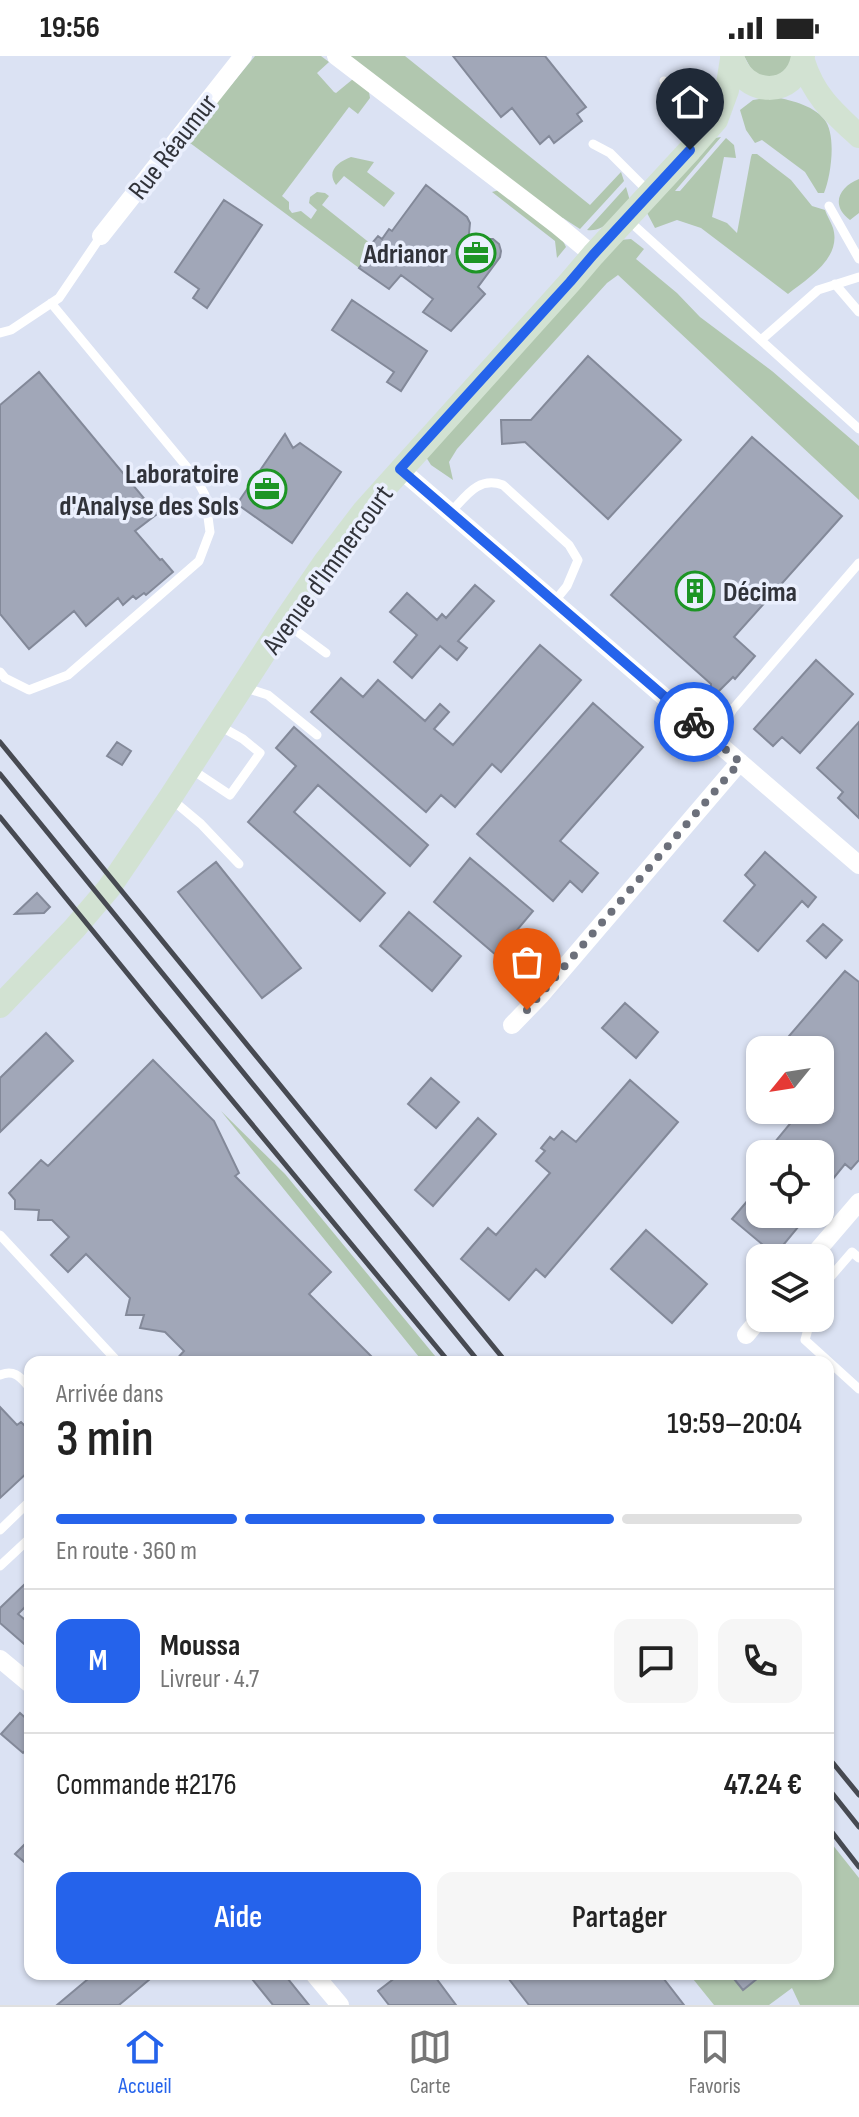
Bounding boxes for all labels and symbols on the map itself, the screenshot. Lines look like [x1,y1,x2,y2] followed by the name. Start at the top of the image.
[656,68,724,150] pin
[122,88,224,206] street label: Rue Réaumur
[455,232,497,274] office icon: Adrianor
[363,238,448,271] place label: Adrianor
[59,458,239,523] place label: Laboratoire d'Analyse des Sols
[246,468,288,510] office icon: Laboratoire d'Analyse des Sols
[255,479,401,662] street label: Avenue d'Immercourt
[674,570,716,612] building icon: Décima
[723,576,797,609] place label: Décima
[654,682,734,762] courier
[493,928,561,1010] pin
[746,1036,834,1124] north arrow

